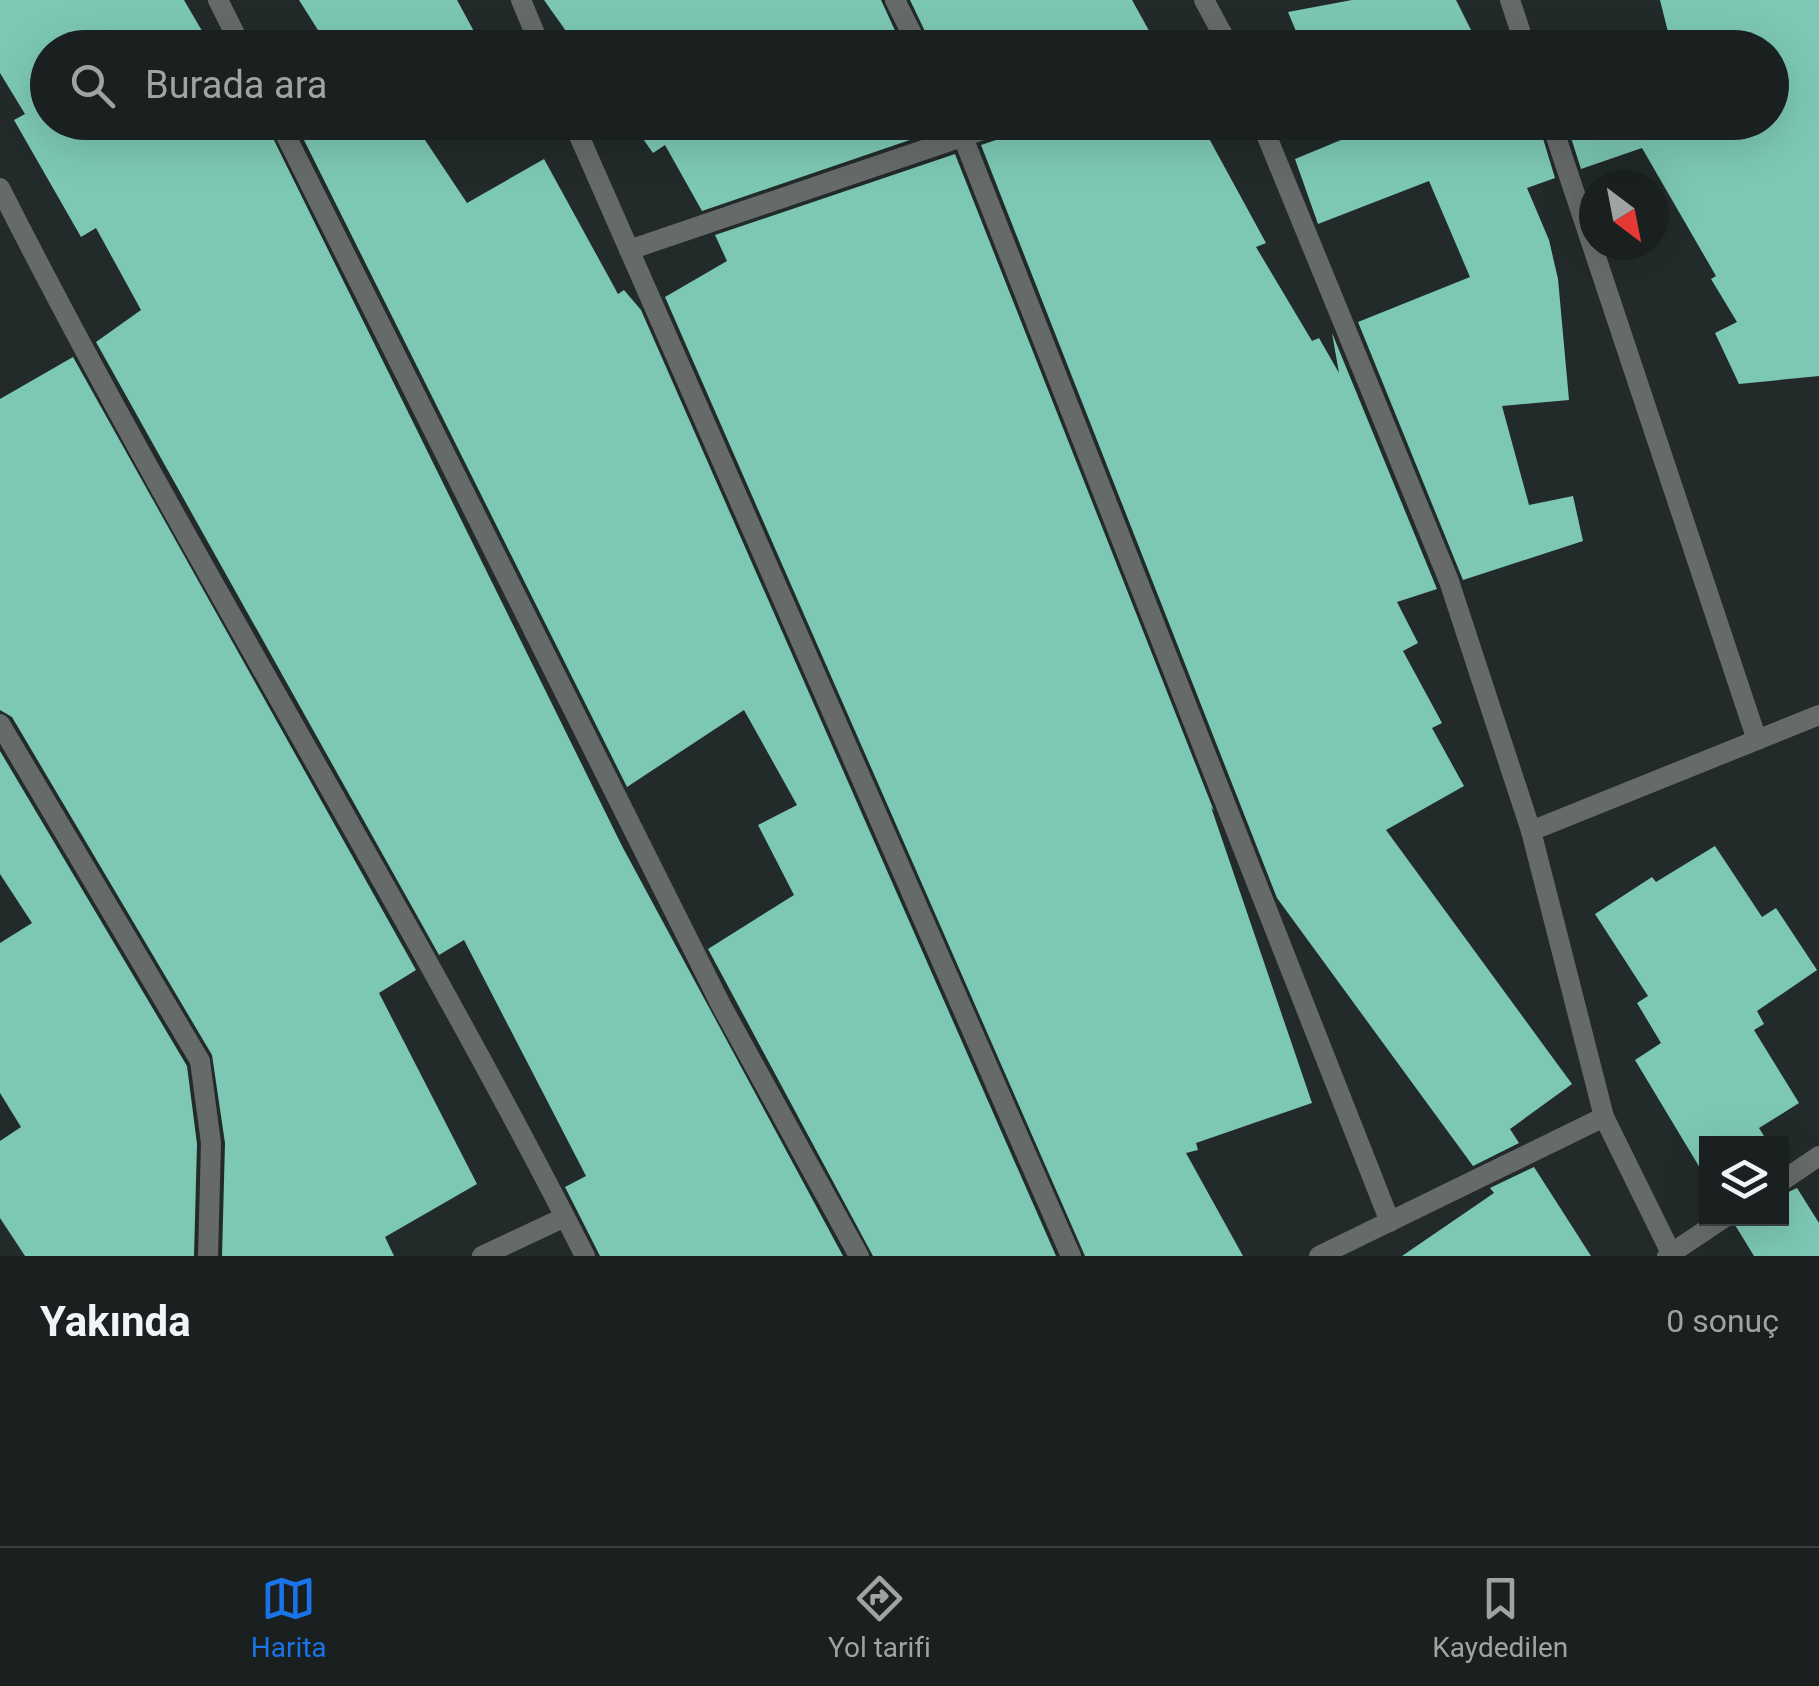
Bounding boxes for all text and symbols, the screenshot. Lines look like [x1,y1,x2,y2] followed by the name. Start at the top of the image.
[30,30,1789,140] search box
[65,58,120,113] icon: search
[145,63,327,107] text: Burada ara
[1579,170,1669,260] north arrow
[1699,1136,1789,1226] map controls
[1699,1136,1789,1226] button: layers
[40,1297,191,1346] text: Yakında
[1666,1302,1779,1340] text: 0 sonuç
[251,1571,327,1664] tab: Harita
[828,1571,931,1664] tab: Yol tarifi
[1432,1571,1568,1664] tab: Kaydedilen

